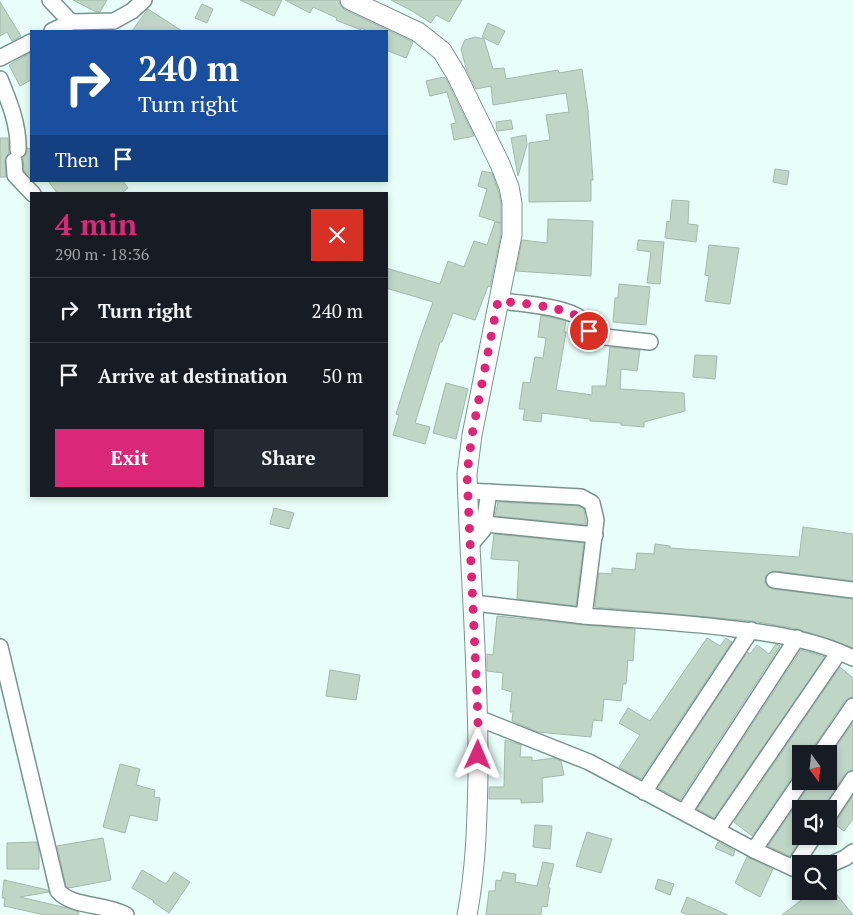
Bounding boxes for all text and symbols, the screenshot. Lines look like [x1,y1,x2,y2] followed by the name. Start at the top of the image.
[138,45,239,91] text: 240 m
[55,50,120,115] icon: right
[138,89,238,118] text: Turn right
[109,145,137,173] icon: arrive
[55,147,99,172] text: Then
[55,204,137,244] text: 4 min
[311,209,363,261] button: close
[55,243,149,265] text: 290 m · 18:36
[55,296,83,324] icon: right
[98,298,192,323] text: Turn right
[312,298,363,323] text: 240 m
[568,310,610,352] pin
[575,317,603,345] icon: arrive
[55,361,83,389] icon: arrive
[98,363,287,388] text: Arrive at destination
[322,363,363,388] text: 50 m
[55,429,204,487] button: Exit
[214,429,363,487] button: Share
[451,728,503,780] position arrow
[792,745,838,790] north arrow
[792,745,837,900] map controls
[792,800,837,845] button: sound
[792,855,837,900] button: search

